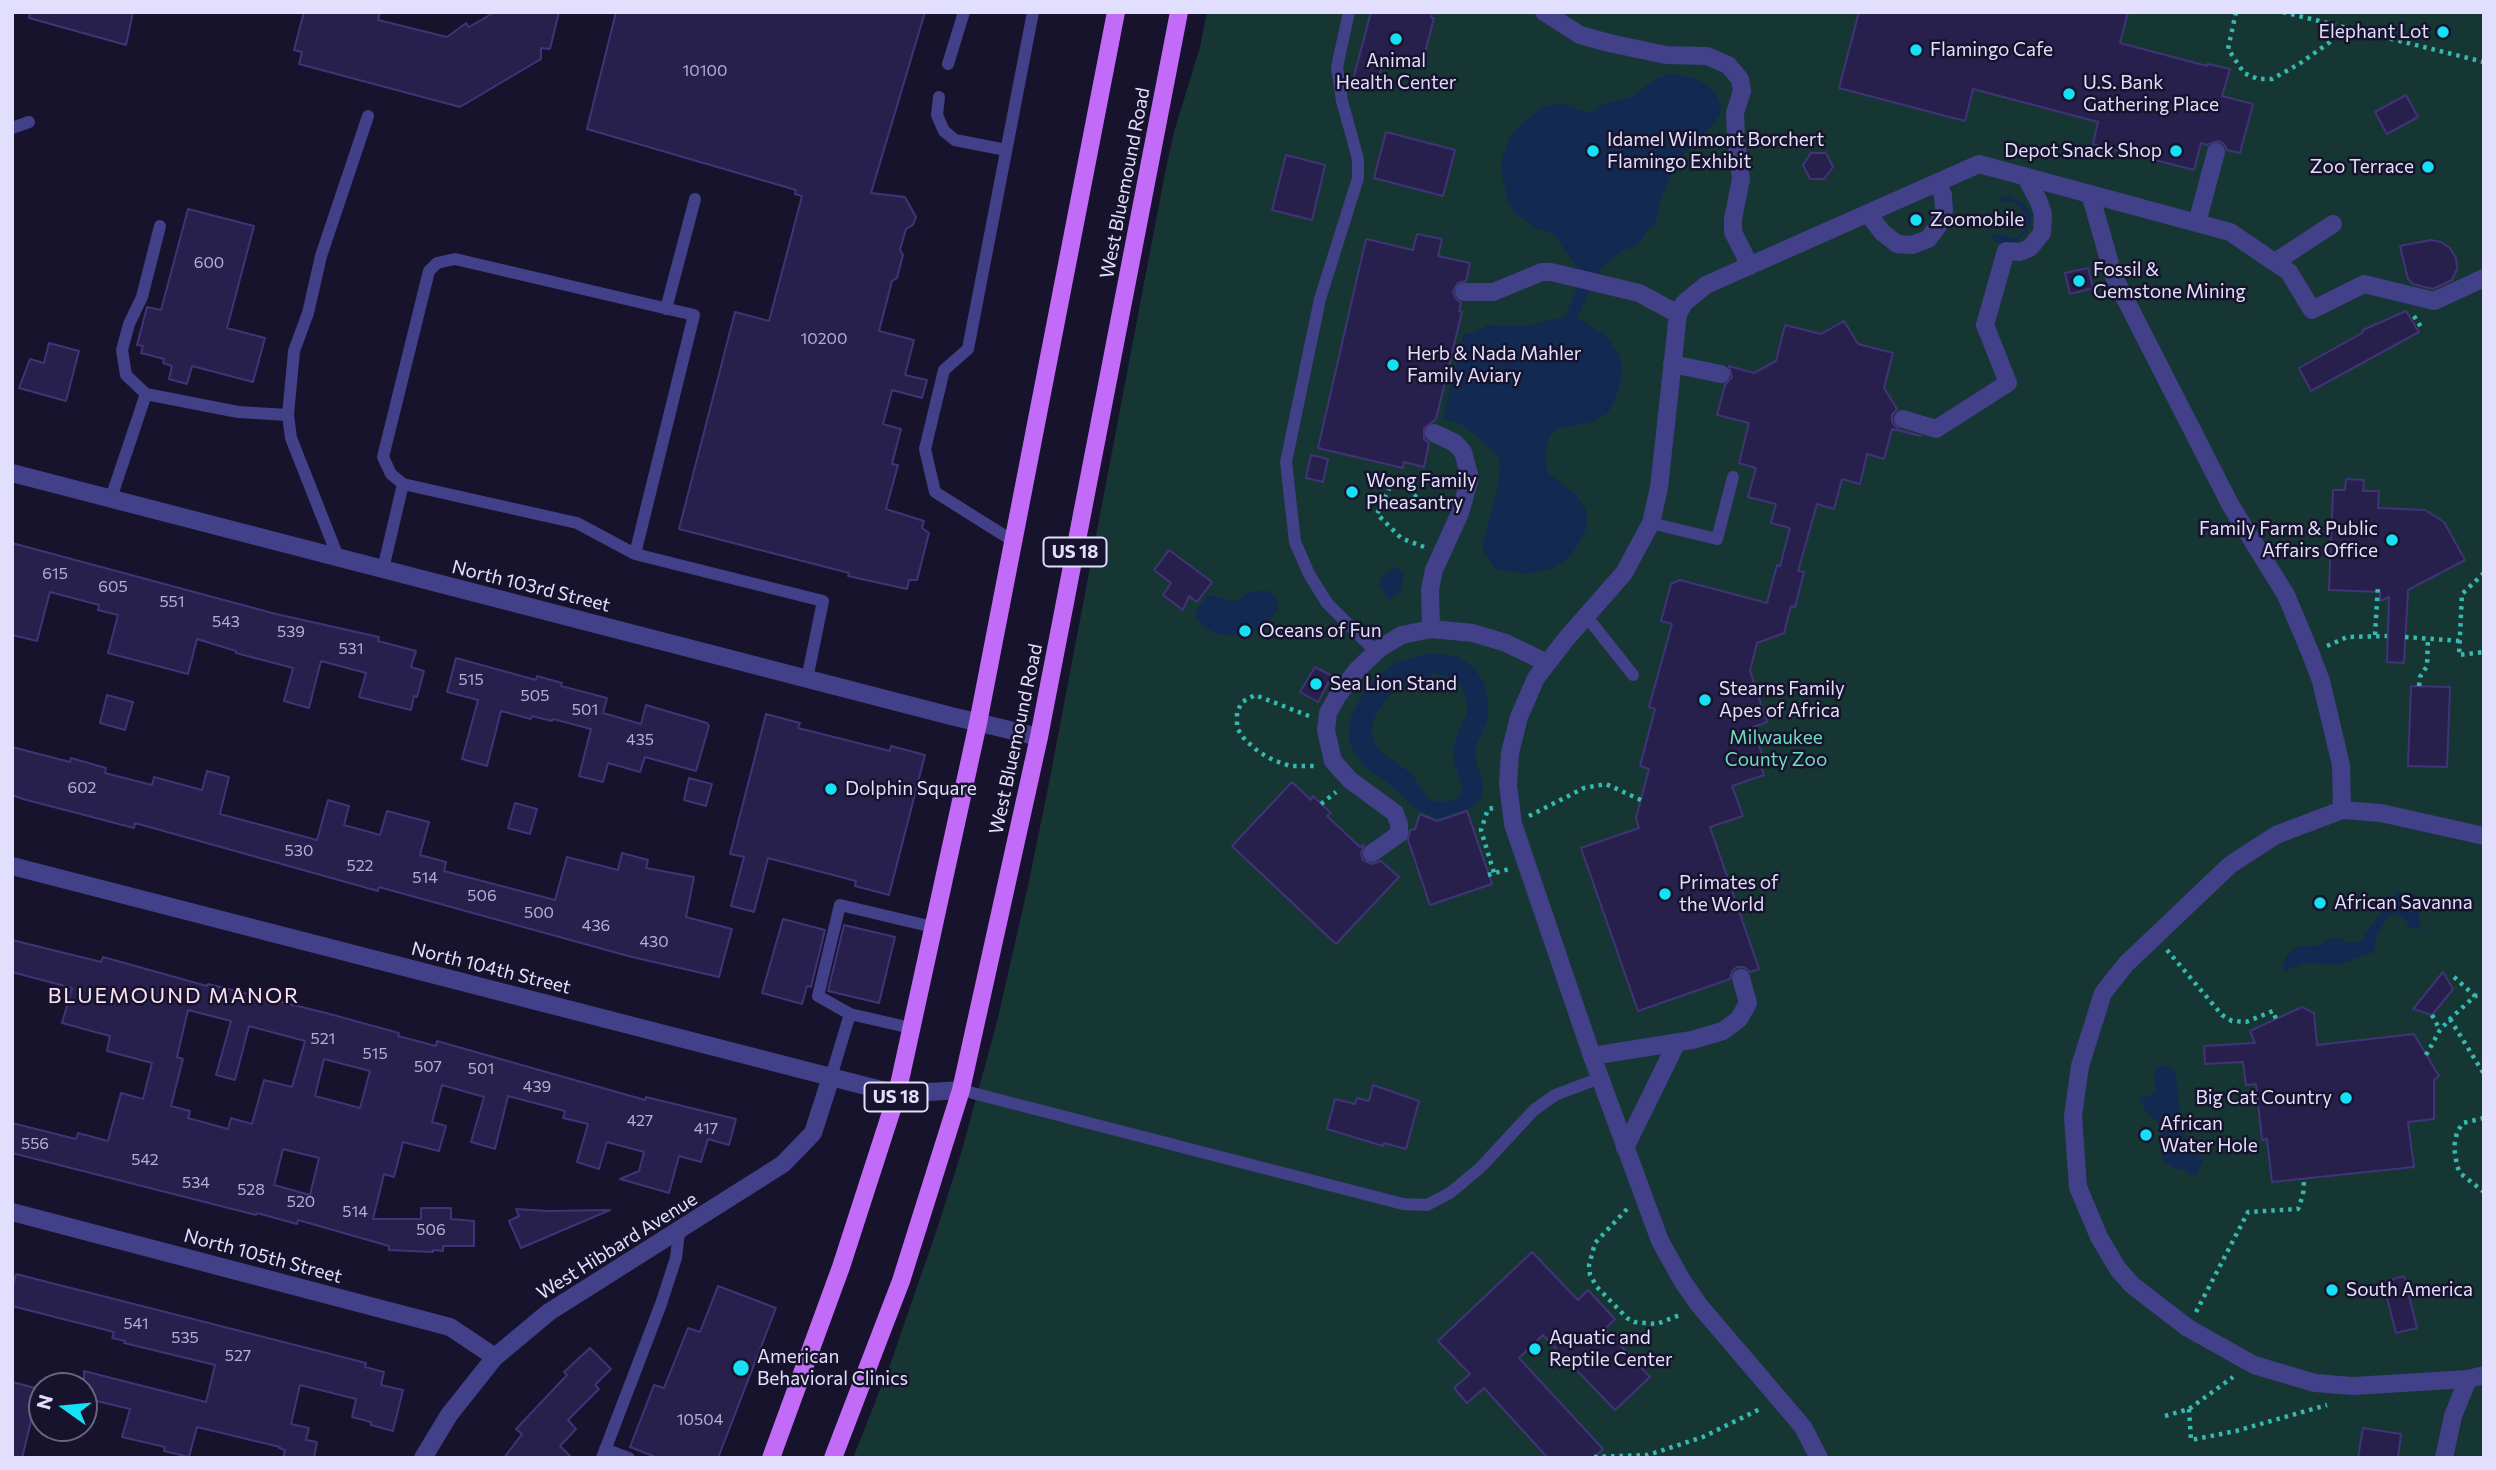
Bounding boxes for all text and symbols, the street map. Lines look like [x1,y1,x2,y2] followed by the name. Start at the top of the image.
[2319,21,2429,43] place label: Elephant Lot
[2435,24,2451,40] marker: Elephant Lot
[1388,31,1404,47] marker: Animal Health Center
[1930,39,2053,61] place label: Flamingo Cafe
[1908,42,1924,58] marker: Flamingo Cafe
[1336,50,1456,94] place label: Animal Health Center
[683,61,727,81] house number: 10100
[2083,72,2219,116] place label: U.S. Bank Gathering Place
[1095,85,1155,281] street label: West Bluemound Road
[2061,86,2077,102] marker: U.S. Bank Gathering Place
[1607,129,1824,173] place label: Idamel Wilmont Borchert Flamingo Exhibit
[2004,140,2162,162] place label: Depot Snack Shop
[1585,143,1601,159] marker: Idamel Wilmont Borchert Flamingo Exhibit
[2168,143,2184,159] marker: Depot Snack Shop
[2310,156,2414,178] place label: Zoo Terrace
[2420,159,2436,175] marker: Zoo Terrace
[1930,209,2024,231] place label: Zoomobile
[1908,212,1924,228] marker: Zoomobile
[194,253,224,273] house number: 600
[2093,259,2246,303] place label: Fossil & Gemstone Mining
[2071,273,2087,289] marker: Fossil & Gemstone Mining
[801,329,847,349] house number: 10200
[1407,343,1581,387] place label: Herb & Nada Mahler Family Aviary
[1385,357,1401,373] marker: Herb & Nada Mahler Family Aviary
[1366,470,1477,514] place label: Wong Family Pheasantry
[1344,484,1360,500] marker: Wong Family Pheasantry
[2199,518,2378,562] place label: Family Farm & Public Affairs Office
[2384,532,2400,548] marker: Family Farm & Public Affairs Office
[1044,538,1106,566] road number: US 18
[449,555,613,617] street label: North 103rd Street
[42,564,68,584] house number: 615
[98,577,128,597] house number: 605
[159,592,185,612] house number: 551
[212,612,240,632] house number: 543
[1259,620,1382,642] place label: Oceans of Fun
[277,622,305,642] house number: 539
[1237,623,1253,639] marker: Oceans of Fun
[338,639,364,659] house number: 531
[985,642,1047,836] street label: West Bluemound Road
[458,670,484,690] house number: 515
[1330,673,1457,695] place label: Sea Lion Stand
[1308,676,1324,692] marker: Sea Lion Stand
[1719,678,1845,722] place label: Stearns Family Apes of Africa
[521,686,549,706] house number: 505
[1697,692,1713,708] marker: Stearns Family Apes of Africa
[572,700,598,720] house number: 501
[1725,727,1827,771] park label: Milwaukee County Zoo
[626,730,654,750] house number: 435
[68,778,96,798] house number: 602
[845,778,977,800] place label: Dolphin Square
[823,781,839,797] marker: Dolphin Square
[285,841,313,861] house number: 530
[347,856,373,876] house number: 522
[412,868,438,888] house number: 514
[1679,872,1779,916] place label: Primates of the World
[467,886,497,906] house number: 506
[1657,886,1673,902] marker: Primates of the World
[2334,892,2473,914] place label: African Savanna
[2312,895,2328,911] marker: African Savanna
[524,903,554,923] house number: 500
[582,916,610,936] house number: 436
[639,932,669,952] house number: 430
[409,937,573,999] street label: North 104th Street
[50,983,298,1009] district label: BLUEMOUND MANOR
[311,1029,335,1049] house number: 521
[362,1044,388,1064] house number: 515
[414,1057,442,1077] house number: 507
[468,1059,494,1079] house number: 501
[523,1077,551,1097] house number: 439
[864,1082,928,1112] road number: US 18
[2195,1087,2332,1109] place label: Big Cat Country
[2338,1090,2354,1106] marker: Big Cat Country
[627,1111,653,1131] house number: 427
[2160,1113,2258,1157] place label: African Water Hole
[694,1119,718,1139] house number: 417
[2138,1127,2154,1143] marker: African Water Hole
[21,1134,49,1154] house number: 556
[131,1150,159,1170] house number: 542
[182,1173,210,1193] house number: 534
[237,1180,265,1200] house number: 528
[533,1187,701,1305] street label: West Hibbard Avenue
[287,1192,315,1212] house number: 520
[342,1202,368,1222] house number: 514
[416,1220,446,1240] house number: 506
[181,1224,345,1288] street label: North 105th Street
[2346,1279,2473,1301] place label: South America
[2324,1282,2340,1298] marker: South America
[123,1314,149,1334] house number: 541
[1549,1327,1673,1371] place label: Aquatic and Reptile Center
[171,1328,199,1348] house number: 535
[1527,1341,1543,1357] marker: Aquatic and Reptile Center
[225,1346,251,1366] house number: 527
[757,1346,908,1390] place label: American Behavioral Clinics
[731,1358,751,1378] marker: American Behavioral Clinics
[28,1372,98,1442] north arrow
[31,1392,57,1412] text: N
[677,1410,723,1430] house number: 10504

